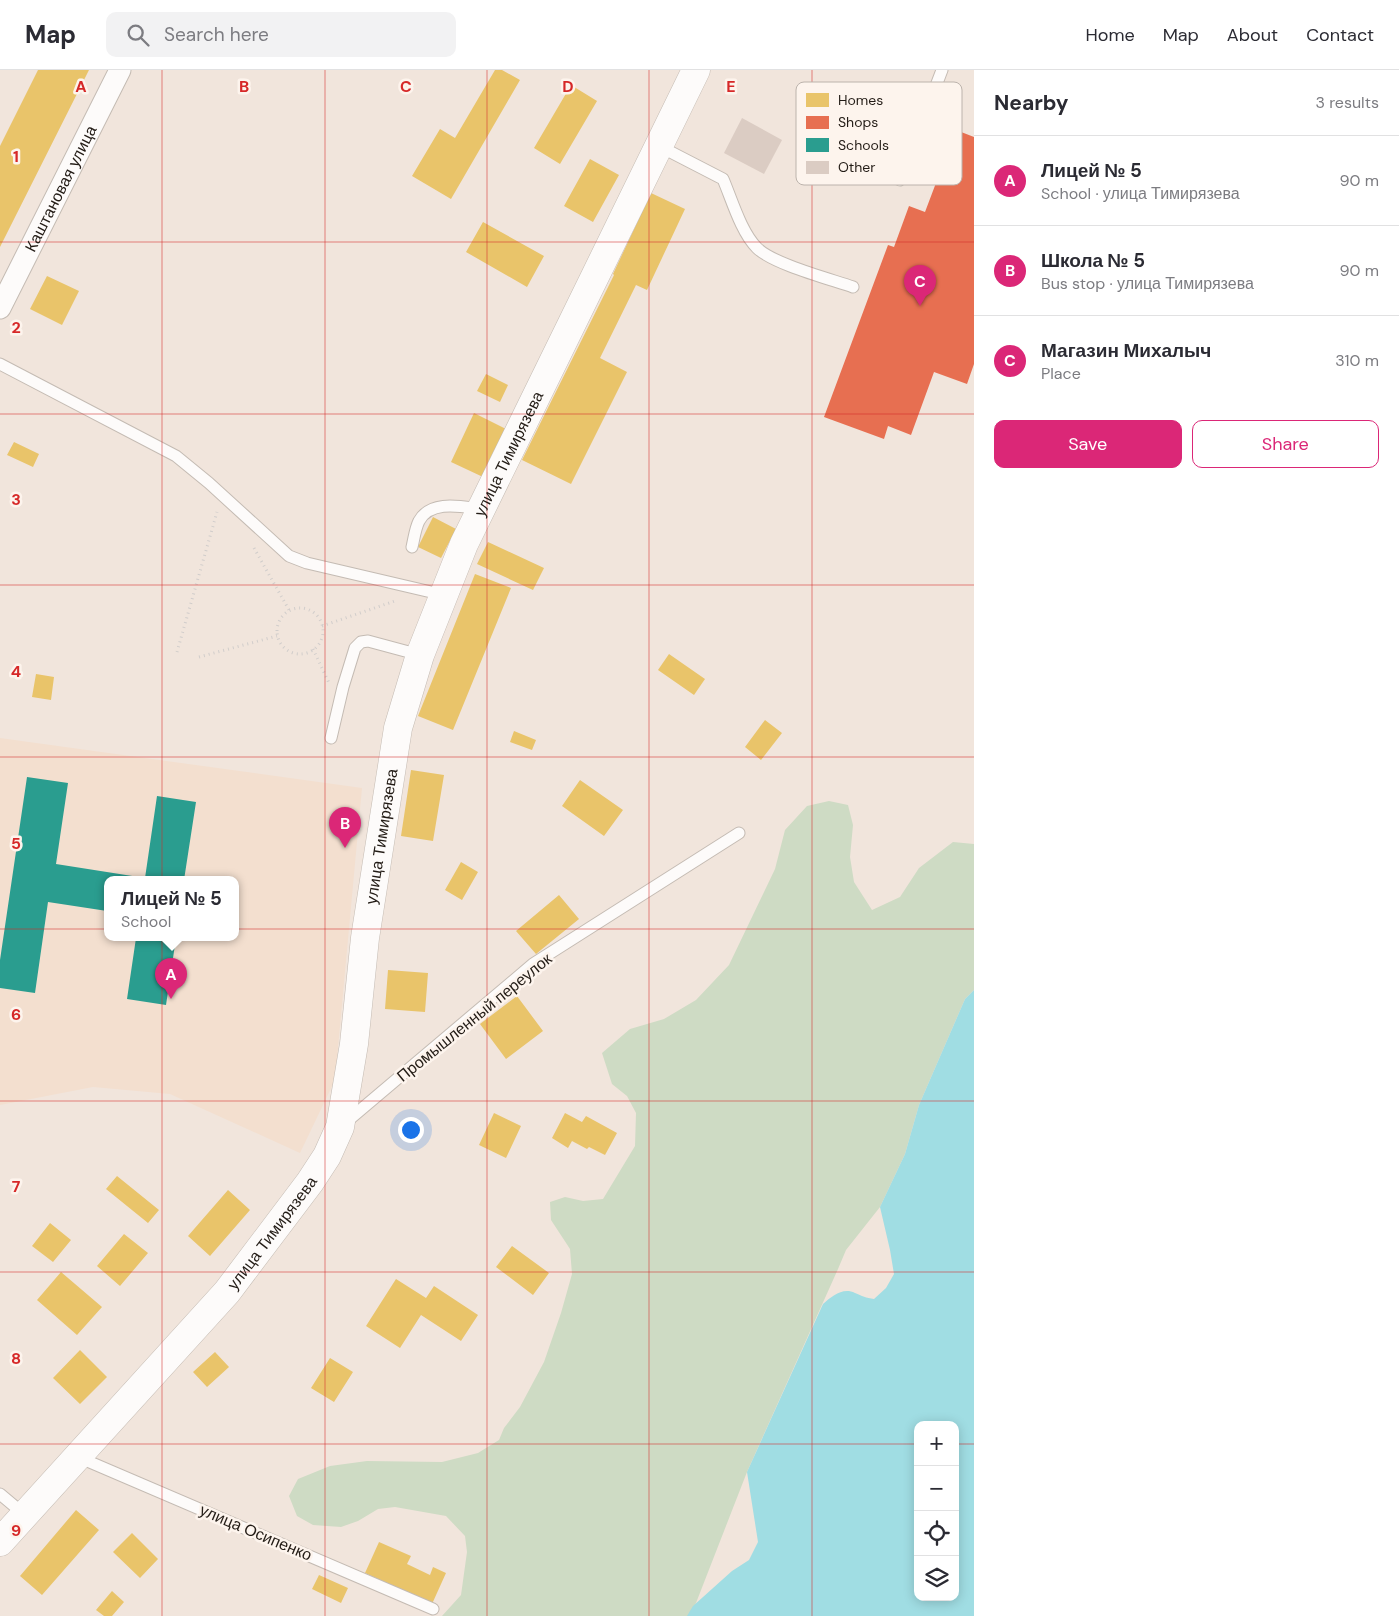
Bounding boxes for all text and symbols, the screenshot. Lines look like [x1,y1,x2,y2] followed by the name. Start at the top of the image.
[106,12,456,57] search box
[25,19,76,50] text: Map
[124,21,152,49] icon: search
[164,22,269,47] text: Search here
[1085,23,1135,47] text: Home
[1163,23,1199,47] text: Map
[1227,23,1278,47] text: About
[1306,23,1374,47] text: Contact
[75,76,87,97] text: A
[239,76,249,97] text: B
[400,76,412,97] text: C
[562,76,574,97] text: D
[726,76,736,97] text: E
[796,82,962,185] legend
[994,89,1068,117] text: Nearby
[838,91,883,109] text: Homes
[1316,92,1379,113] text: 3 results
[838,113,878,131] text: Shops
[20,122,102,255] street label: Каштановая улица
[838,136,889,154] text: Schools
[13,146,19,167] text: 1
[838,158,876,176] text: Other
[1041,158,1142,183] text: Лицей № 5
[1004,170,1016,191] text: A
[1339,170,1379,191] text: 90 m
[1041,183,1240,204] text: School · улица Тимирязева
[1041,248,1145,273] text: Школа № 5
[1005,260,1015,281] text: B
[1339,260,1379,281] text: 90 m
[904,265,936,306] pin: C
[1041,273,1254,294] text: Bus stop · улица Тимирязева
[11,317,21,338] text: 2
[1041,338,1211,363] text: Магазин Михалыч
[1004,350,1016,371] text: C
[1335,350,1379,371] text: 310 m
[1041,363,1081,384] text: Place
[469,388,548,520] street label: улица Тимирязева
[994,420,1182,468] button: Save
[1192,420,1379,468] button: Share
[11,489,21,510] text: 3
[11,661,21,682] text: 4
[360,767,402,906] street label: улица Тимирязева
[329,807,361,848] pin: B
[11,833,21,854] text: 5
[104,876,239,941] popup
[121,886,222,911] text: Лицей № 5
[121,911,171,932] text: School
[393,948,557,1086] street label: Промышленный переулок
[155,958,187,999] pin: A
[11,1004,21,1025] text: 6
[398,1117,424,1143] your location
[223,1172,322,1294] street label: улица Тимирязева
[12,1176,21,1197] text: 7
[11,1348,21,1369] text: 8
[914,1421,959,1601] map controls
[914,1421,959,1466] button: +
[914,1466,959,1511] button: −
[196,1499,315,1566] street label: улица Осипенко
[914,1511,959,1556] button: locate
[11,1520,21,1541] text: 9
[914,1556,959,1601] button: layers

